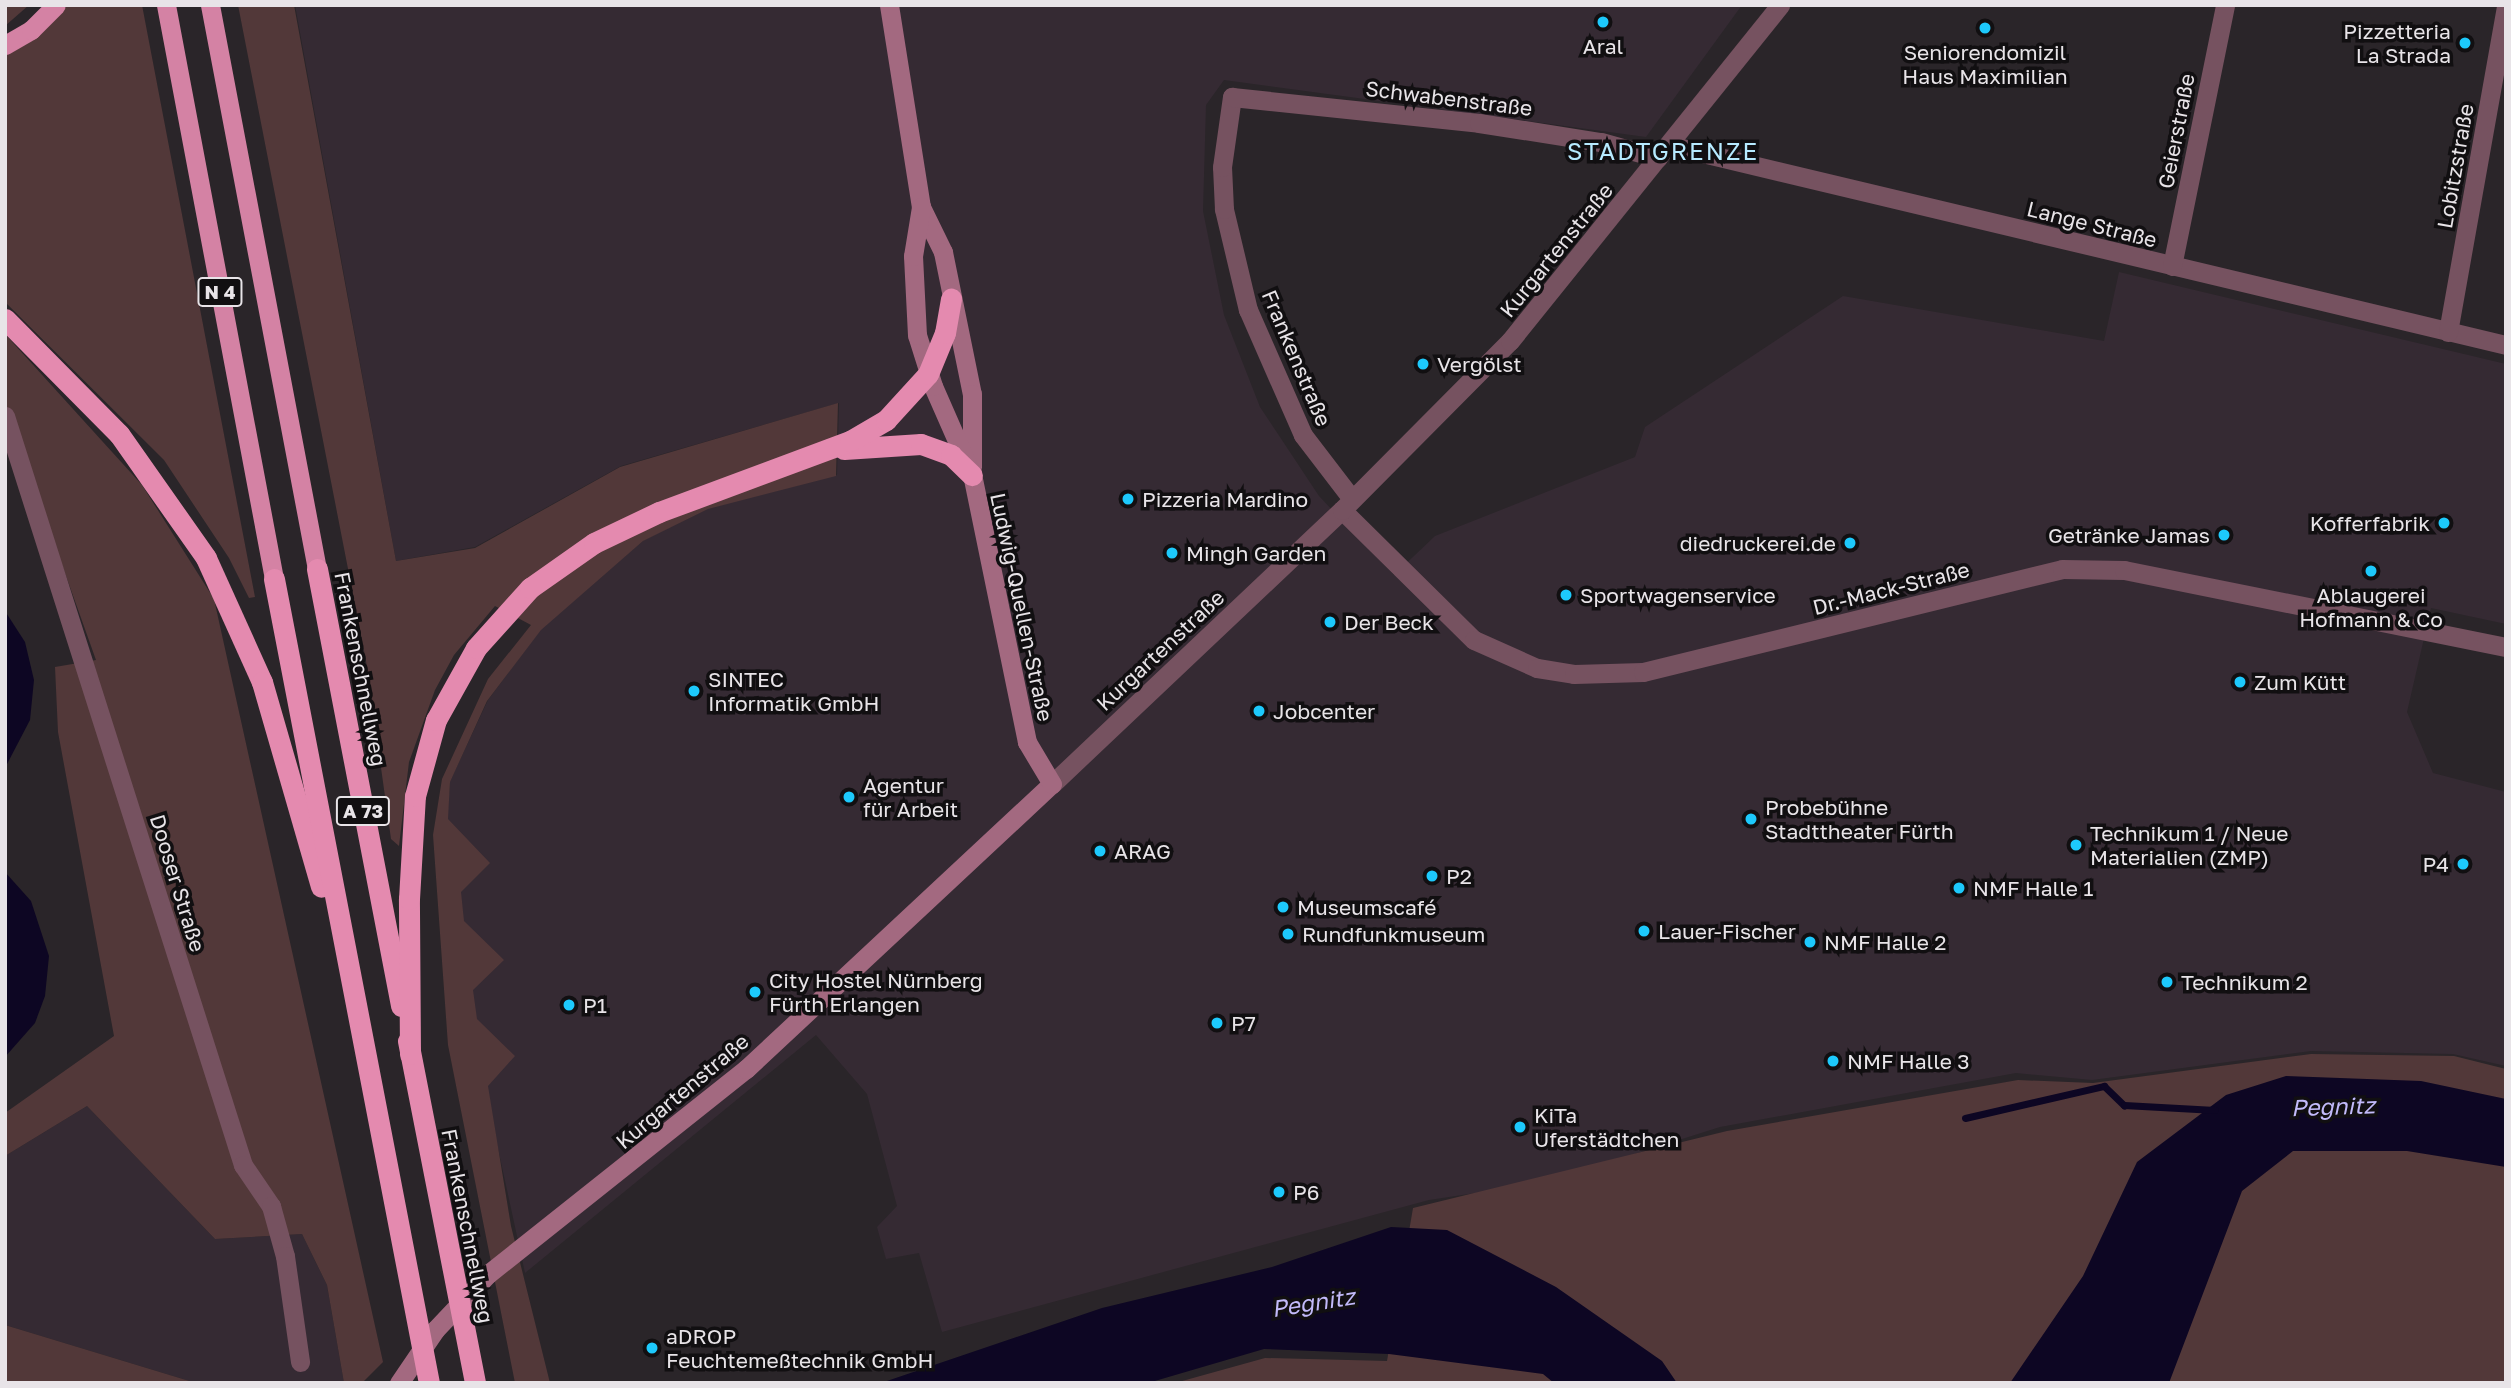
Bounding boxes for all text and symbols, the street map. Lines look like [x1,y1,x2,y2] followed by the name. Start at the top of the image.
[1595,14,1611,30] marker: Aral
[2343,18,2451,68] place label: Pizzetteria La Strada
[1977,20,1993,36] marker: Seniorendomizil Haus Maximilian
[1583,33,1623,59] place label: Aral
[2457,35,2473,51] marker: Pizzetteria La Strada
[1902,39,2068,89] place label: Seniorendomizil Haus Maximilian
[2152,71,2200,191] street label: Geierstraße
[1364,75,1534,121] street label: Schwabenstraße
[2432,102,2478,230] street label: Lobitzstraße
[1568,137,1758,165] district label: STADTGRENZE
[1494,178,1618,322] street label: Kurgartenstraße
[2024,196,2160,252] street label: Lange Straße
[197,276,243,308] road number: N 4
[1257,286,1337,430] street label: Frankenstraße
[1437,351,1522,377] place label: Vergölst
[1415,356,1431,372] marker: Vergölst
[1142,486,1308,512] place label: Pizzeria Mardino
[985,490,1059,724] street label: Ludwig-Quellen-Straße
[1120,491,1136,507] marker: Pizzeria Mardino
[2310,510,2430,536] place label: Kofferfabrik
[2436,515,2452,531] marker: Kofferfabrik
[2048,522,2210,548] place label: Getränke Jamas
[2216,527,2232,543] marker: Getränke Jamas
[1680,530,1836,556] place label: diedruckerei.de
[1842,535,1858,551] marker: diedruckerei.de
[1186,540,1326,566] place label: Mingh Garden
[1164,545,1180,561] marker: Mingh Garden
[1810,556,1972,620] street label: Dr.-Mack-Straße
[2363,563,2379,579] marker: Ablaugerei Hofmann & Co
[330,570,392,768] street label: Frankenschnellweg
[1580,582,1776,608] place label: Sportwagenservice
[2299,582,2443,632] place label: Ablaugerei Hofmann & Co
[1091,584,1229,716] street label: Kurgartenstraße
[1558,587,1574,603] marker: Sportwagenservice
[1344,609,1434,635] place label: Der Beck
[1322,614,1338,630] marker: Der Beck
[708,666,879,716] place label: SINTEC Informatik GmbH
[2254,669,2346,695] place label: Zum Kütt
[2232,674,2248,690] marker: Zum Kütt
[686,683,702,699] marker: SINTEC Informatik GmbH
[1273,698,1375,724] place label: Jobcenter
[1251,703,1267,719] marker: Jobcenter
[863,772,958,822] place label: Agentur für Arbeit
[841,789,857,805] marker: Agentur für Arbeit
[1765,794,1954,844] place label: Probebühne Stadttheater Fürth
[335,796,391,826] road number: A 73
[145,811,211,955] street label: Dooser Straße
[1743,811,1759,827] marker: Probebühne Stadttheater Fürth
[2090,820,2288,870] place label: Technikum 1 / Neue Materialien (ZMP)
[2068,837,2084,853] marker: Technikum 1 / Neue Materialien (ZMP)
[1114,838,1171,864] place label: ARAG
[1092,843,1108,859] marker: ARAG
[2422,851,2449,877] place label: P4
[2455,856,2471,872] marker: P4
[1446,863,1472,889] place label: P2
[1424,868,1440,884] marker: P2
[1973,875,2093,901] place label: NMF Halle 1
[1951,880,1967,896] marker: NMF Halle 1
[1297,894,1436,920] place label: Museumscafé
[1275,899,1291,915] marker: Museumscafé
[1658,918,1796,944] place label: Lauer-Fischer
[1302,921,1485,947] place label: Rundfunkmuseum
[1636,923,1652,939] marker: Lauer-Fischer
[1280,926,1296,942] marker: Rundfunkmuseum
[1824,929,1946,955] place label: NMF Halle 2
[1802,934,1818,950] marker: NMF Halle 2
[769,967,983,1017] place label: City Hostel Nürnberg Fürth Erlangen
[2181,969,2308,995] place label: Technikum 2
[2159,974,2175,990] marker: Technikum 2
[747,984,763,1000] marker: City Hostel Nürnberg Fürth Erlangen
[583,992,607,1018] place label: P1
[561,997,577,1013] marker: P1
[1231,1010,1256,1036] place label: P7
[1209,1015,1225,1031] marker: P7
[611,1028,753,1154] street label: Kurgartenstraße
[1847,1048,1970,1074] place label: NMF Halle 3
[1825,1053,1841,1069] marker: NMF Halle 3
[2291,1091,2375,1121] water label: Pegnitz
[1534,1102,1679,1152] place label: KiTa Uferstädtchen
[1512,1119,1528,1135] marker: KiTa Uferstädtchen
[437,1127,499,1325] street label: Frankenschnellweg
[1293,1179,1319,1205] place label: P6
[1271,1184,1287,1200] marker: P6
[1269,1282,1357,1322] water label: Pegnitz
[666,1323,933,1373] place label: aDROP Feuchtemeßtechnik GmbH
[644,1340,660,1356] marker: aDROP Feuchtemeßtechnik GmbH

